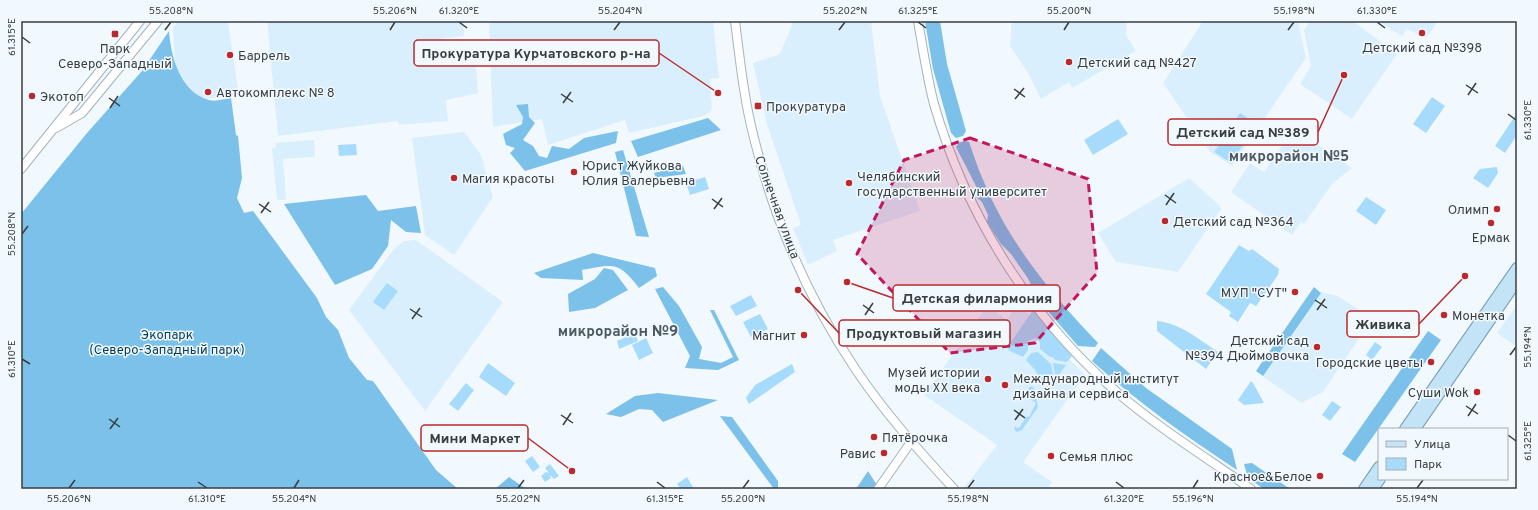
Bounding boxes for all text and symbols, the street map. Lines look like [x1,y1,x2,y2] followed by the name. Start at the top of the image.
[149,5,193,18] text: 55.208°N
[373,5,417,18] text: 55.206°N
[439,5,479,18] text: 61.320°E
[598,5,642,18] text: 55.204°N
[823,5,867,18] text: 55.202°N
[898,5,938,18] text: 61.325°E
[1047,5,1091,18] text: 55.200°N
[1273,5,1315,18] text: 55.198°N
[1357,5,1397,18] text: 61.330°E
[6,18,19,56] text: 61.315°E
[1417,28,1427,38] marker: Детский сад №398
[110,29,120,39] marker: Парк Северо-Западный
[414,40,659,66] callout: Прокуратура Курчатовского р-на
[1362,41,1482,57] place label: Детский сад №398
[58,42,172,73] place label: Парк Северо-Западный
[421,46,651,63] text: Прокуратура Курчатовского р-на
[238,49,291,65] place label: Баррель
[225,50,235,60] marker: Баррель
[1077,56,1197,72] place label: Детский сад №427
[1064,57,1074,67] marker: Детский сад №427
[216,86,335,102] place label: Автокомплекс № 8
[203,87,213,97] marker: Автокомплекс № 8
[40,90,84,106] place label: Экотоп
[27,91,37,101] marker: Экотоп
[766,100,846,116] place label: Прокуратура
[1522,100,1535,140] text: 61.330°E
[753,101,763,111] marker: Прокуратура
[1168,119,1318,145] callout: Детский сад №389
[1176,125,1310,142] text: Детский сад №389
[1229,148,1349,167] district label: микрорайон №5
[750,154,802,261] street label: Солнечная улица
[582,159,695,190] place label: Юрист Жуйкова Юлия Валерьевна
[569,167,579,177] marker: Юрист Жуйкова Юлия Валерьевна
[857,170,1047,201] place label: Челябинский государственный университет
[462,172,554,188] place label: Магия красоты
[449,173,459,183] marker: Магия красоты
[844,178,854,188] marker: Челябинский государственный университет
[1448,203,1489,219] place label: Олимп
[1492,204,1502,214] marker: Олимп
[6,212,19,256] text: 55.208°N
[1173,215,1294,231] place label: Детский сад №364
[1160,216,1170,226] marker: Детский сад №364
[1486,218,1496,228] marker: Ермак
[1472,231,1510,247] place label: Ермак
[893,285,1060,311] callout: Детская филармония
[1221,286,1287,302] place label: МУП "СУТ"
[1290,287,1300,297] marker: МУП "СУТ"
[902,291,1052,308] text: Детская филармония
[1452,309,1505,325] place label: Монетка
[1439,310,1449,320] marker: Монетка
[1347,311,1419,337] callout: Живика
[1355,317,1411,334] text: Живика
[839,320,1010,346] callout: Продуктовый магазин
[558,323,678,342] district label: микрорайон №9
[846,326,1002,343] text: Продуктовый магазин
[1522,326,1535,368] text: 55.194°N
[89,328,245,359] park label: Экопарк (Северо-Западный парк)
[752,329,796,345] place label: Магнит
[799,330,809,340] marker: Магнит
[1185,334,1309,365] place label: Детский сад №394 Дюймовочка
[6,340,19,378] text: 61.310°E
[1312,342,1322,352] marker: Детский сад №394 Дюймовочка
[1316,356,1423,372] place label: Городские цветы
[1426,357,1436,367] marker: Городские цветы
[888,366,980,397] place label: Музей истории моды XX века
[1013,372,1179,403] place label: Международный институт дизайна и сервиса
[983,374,993,384] marker: Музей истории моды XX века
[1000,380,1010,390] marker: Международный институт дизайна и сервиса
[1408,386,1469,402] place label: Суши Wok
[1472,387,1482,397] marker: Суши Wok
[1522,421,1535,461] text: 61.325°E
[421,425,528,451] callout: Мини Маркет
[1378,428,1508,480] legend
[430,431,521,448] text: Мини Маркет
[882,431,948,447] place label: Пятёрочка
[869,432,879,442] marker: Пятёрочка
[1414,437,1450,453] text: Улица
[840,447,876,463] place label: Равис
[879,448,889,458] marker: Равис
[1059,450,1133,466] place label: Семья плюс
[1046,451,1056,461] marker: Семья плюс
[1414,457,1442,473] text: Парк
[1214,470,1312,486] place label: Красное&Белое
[1315,471,1325,481] marker: Красное&Белое
[47,493,91,506] text: 55.206°N
[188,493,226,506] text: 61.310°E
[272,493,316,506] text: 55.204°N
[496,493,540,506] text: 55.202°N
[646,493,684,506] text: 61.315°E
[721,493,765,506] text: 55.200°N
[947,493,989,506] text: 55.198°N
[1104,493,1144,506] text: 61.320°E
[1172,493,1214,506] text: 55.196°N
[1396,493,1438,506] text: 55.194°N

